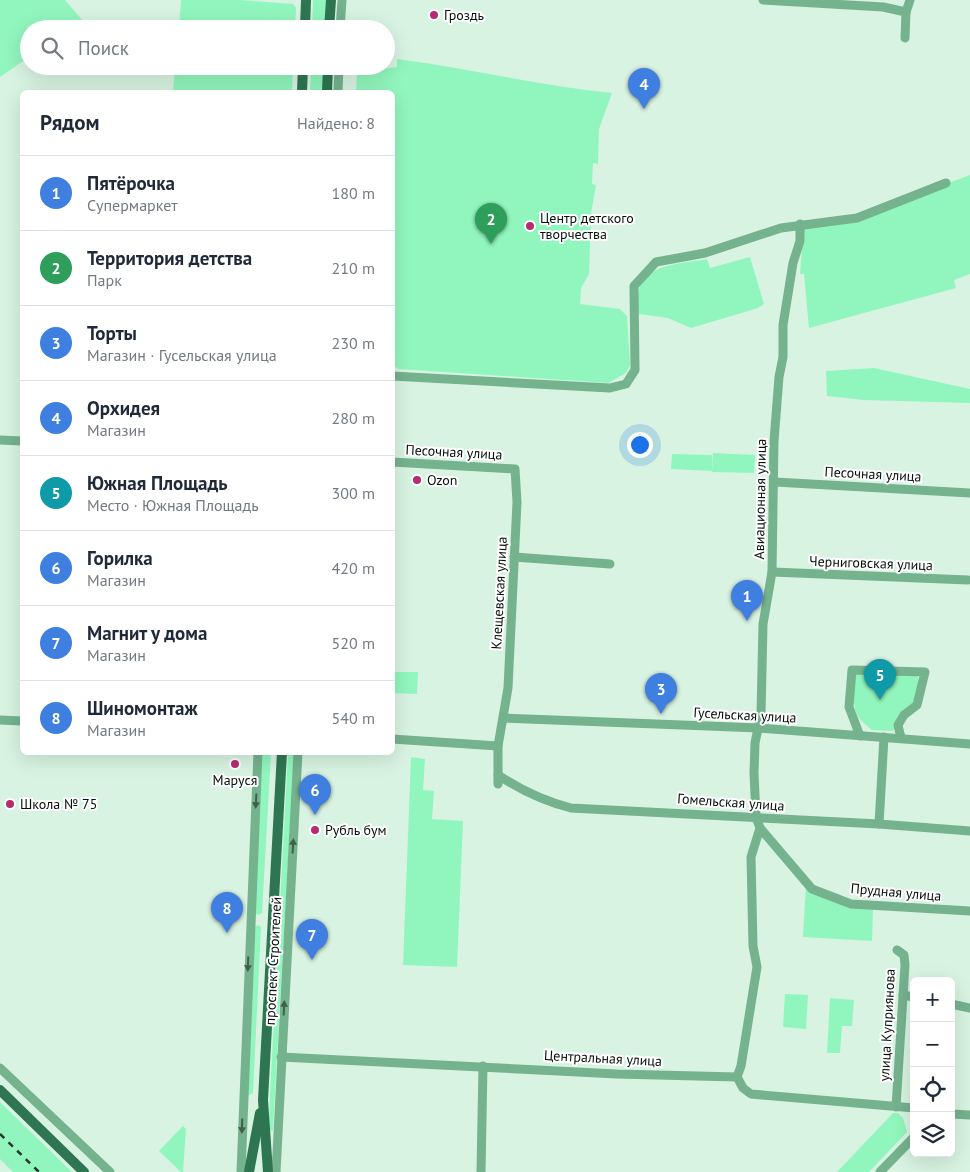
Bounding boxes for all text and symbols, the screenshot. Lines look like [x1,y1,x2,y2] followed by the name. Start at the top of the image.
[444,6,484,24] place label: Гроздь
[428,9,440,21] marker: Гроздь
[20,20,395,75] search box
[38,34,66,62] icon: search
[78,36,129,60] text: Поиск
[628,68,660,109] pin: 4
[40,109,99,136] text: Рядом
[297,113,375,133] text: Найдено: 8
[87,171,175,195] text: Пятёрочка
[51,183,61,203] text: 1
[332,183,375,203] text: 180 m
[87,195,178,215] text: Супермаркет
[475,203,507,244] pin: 2
[540,209,634,243] place label: Центр детского творчества
[524,220,536,232] marker: Центр детского творчества
[87,246,252,270] text: Территория детства
[51,258,61,278] text: 2
[332,258,375,278] text: 210 m
[87,270,122,290] text: Парк
[87,321,137,345] text: Торты
[51,333,61,353] text: 3
[332,333,375,353] text: 230 m
[87,345,277,365] text: Магазин · Гусельская улица
[87,396,160,420] text: Орхидея
[51,408,61,428] text: 4
[332,408,375,428] text: 280 m
[87,420,146,440] text: Магазин
[627,432,653,458] your location
[750,438,770,559] street label: Авиационная улица
[405,440,503,464] street label: Песочная улица
[824,462,922,486] street label: Песочная улица
[87,471,228,495] text: Южная Площадь
[427,471,457,489] place label: Ozon
[411,474,423,486] marker: Ozon
[51,483,61,503] text: 5
[332,483,375,503] text: 300 m
[87,495,259,515] text: Место · Южная Площадь
[487,536,511,650] street label: Клещевская улица
[87,546,153,570] text: Горилка
[809,552,933,574] street label: Черниговская улица
[51,558,61,578] text: 6
[332,558,375,578] text: 420 m
[87,570,146,590] text: Магазин
[731,580,763,621] pin: 1
[87,621,207,645] text: Магнит у дома
[51,633,61,653] text: 7
[332,633,375,653] text: 520 m
[87,645,146,665] text: Магазин
[864,659,896,700] pin: 5
[645,673,677,714] pin: 3
[87,696,198,720] text: Шиномонтаж
[693,703,797,727] street label: Гусельская улица
[51,708,61,728] text: 8
[332,708,375,728] text: 540 m
[87,720,146,740] text: Магазин
[229,758,241,770] marker: Маруся
[213,771,257,789] place label: Маруся
[299,774,331,815] pin: 6
[677,789,785,815] street label: Гомельская улица
[251,793,259,809] one-way arrow
[20,795,97,813] place label: Школа № 75
[4,798,16,810] marker: Школа № 75
[325,821,386,839] place label: Рубль бум
[309,824,321,836] marker: Рубль бум
[289,838,297,854] one-way arrow
[850,879,942,905] street label: Прудная улица
[211,892,243,933] pin: 8
[261,896,285,1026] street label: проспект Строителей
[296,919,328,960] pin: 7
[244,956,252,972] one-way arrow
[875,968,899,1082] street label: улица Куприянова
[910,977,955,1157] map controls
[910,977,955,1022] button: +
[280,1000,288,1016] one-way arrow
[910,1022,955,1067] button: −
[544,1046,663,1070] street label: Центральная улица
[910,1067,955,1112] button: locate
[910,1112,955,1157] button: layers
[238,1118,246,1134] one-way arrow

